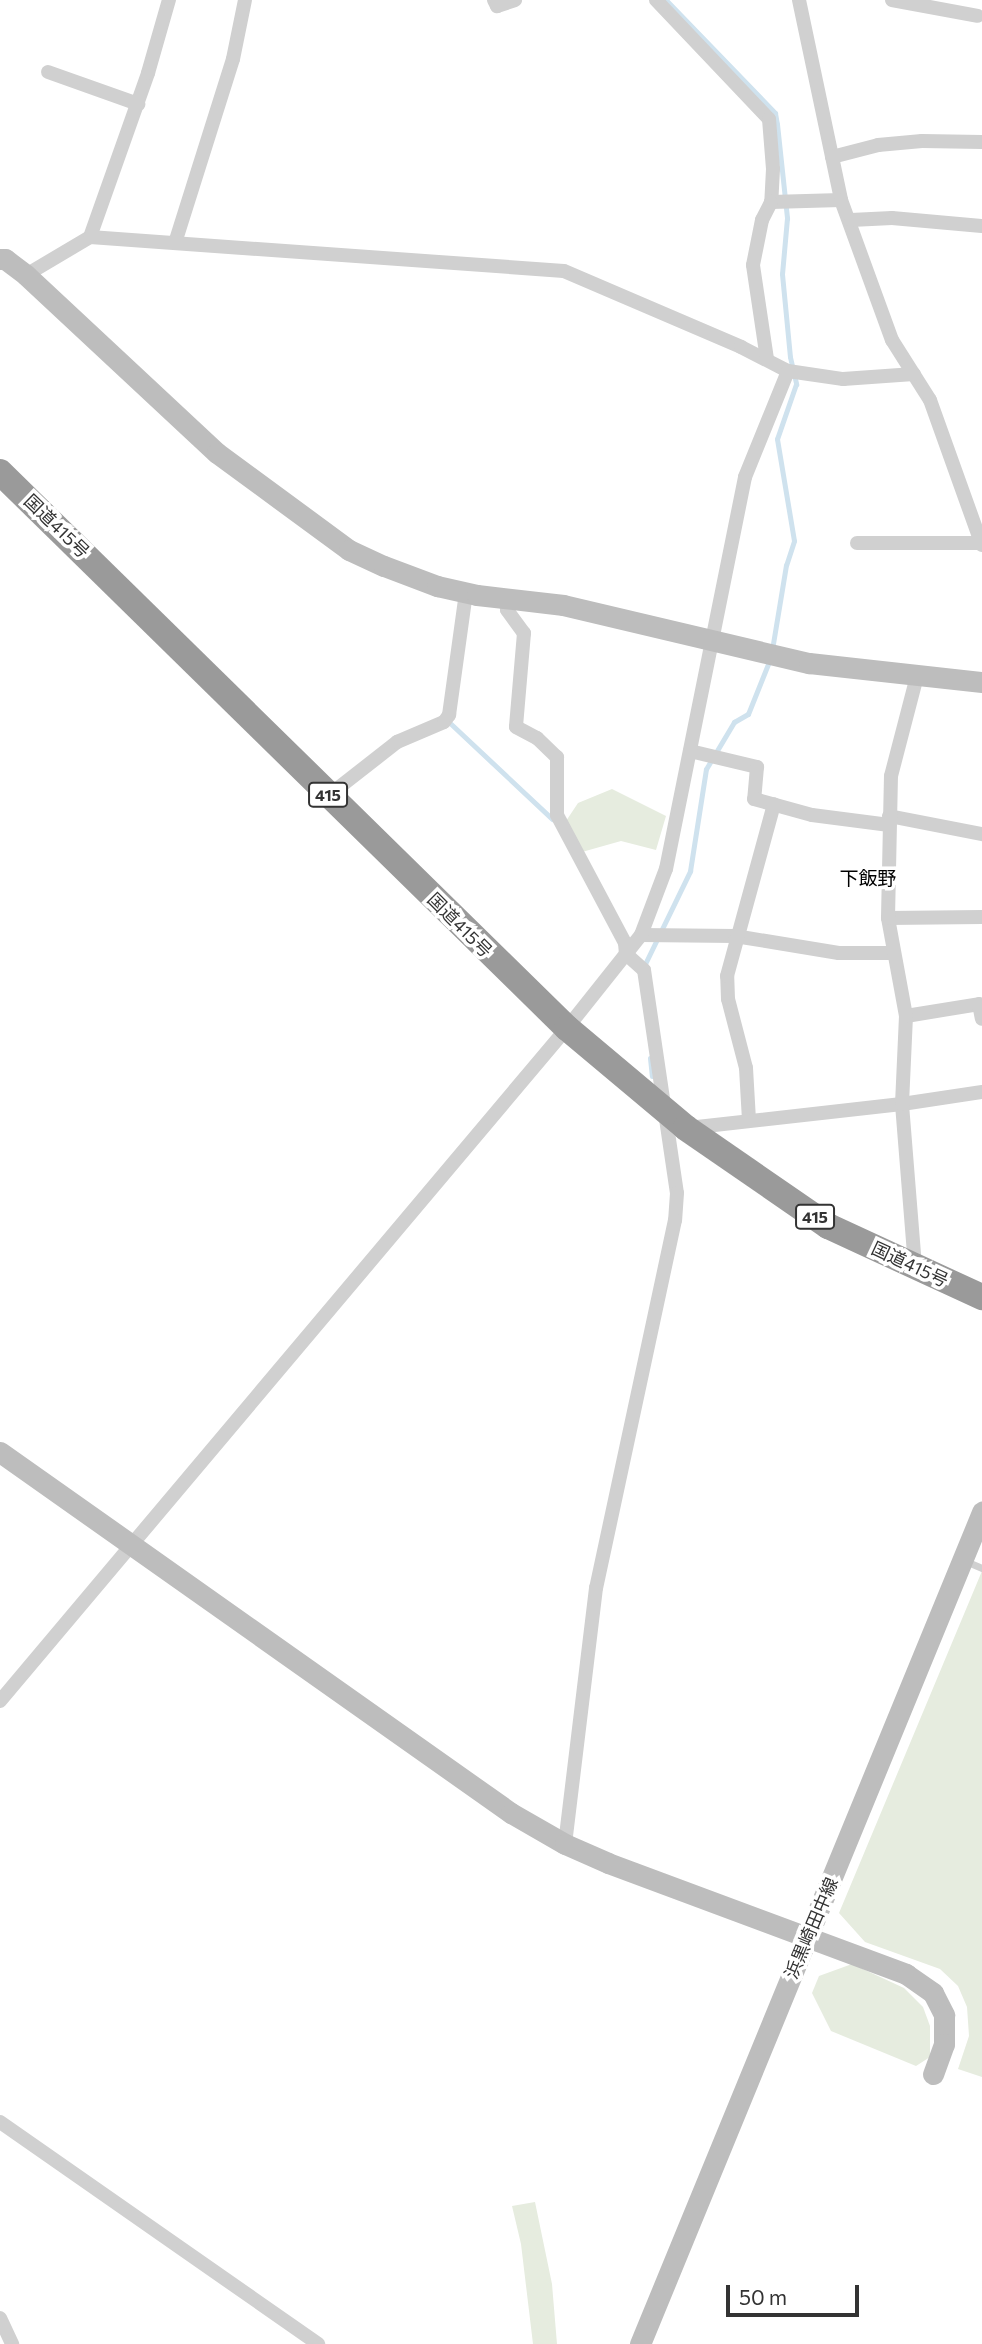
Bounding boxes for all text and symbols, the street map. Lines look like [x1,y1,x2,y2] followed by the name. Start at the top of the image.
[20,490,94,562] street label: 国道415号
[307,782,349,808] road number: 415
[840,867,896,889] district label: 下飯野
[423,888,497,962] street label: 国道415号
[794,1204,836,1230] road number: 415
[868,1237,952,1291] street label: 国道415号
[780,1874,842,1982] street label: 浜黒崎田中線
[730,2270,863,2314] scale bar
[739,2284,787,2309] text: 50 m

